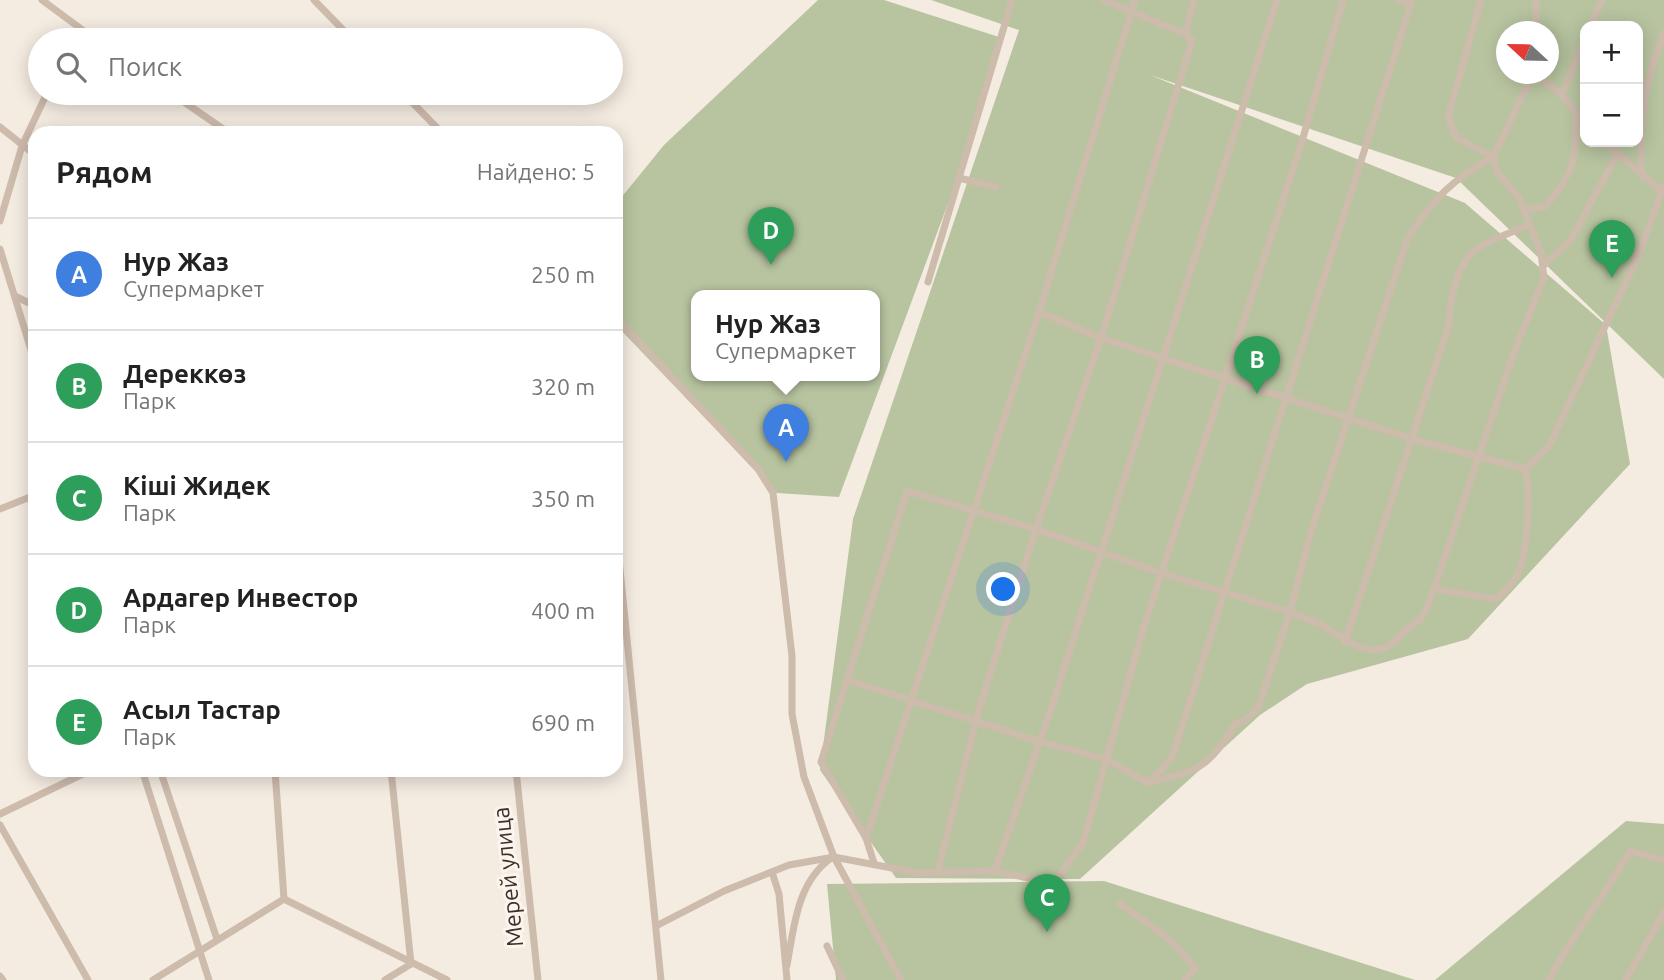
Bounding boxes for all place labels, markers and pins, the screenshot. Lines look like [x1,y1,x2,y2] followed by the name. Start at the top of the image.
[748,207,794,265] pin: D
[1589,220,1635,278] pin: E
[1234,336,1280,394] pin: B
[763,404,809,462] pin: A
[1024,874,1070,932] pin: C

